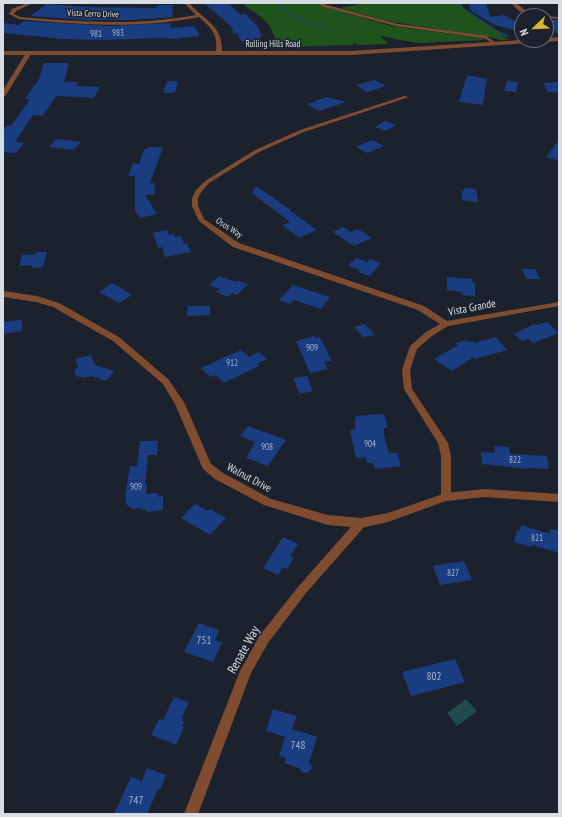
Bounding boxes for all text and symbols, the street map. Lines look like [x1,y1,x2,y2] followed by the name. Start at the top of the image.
[67,8,119,20] street label: Vista Cerro Drive
[514,8,554,48] north arrow
[516,27,531,38] text: N
[112,28,124,38] house number: 983
[90,29,102,39] house number: 981
[245,39,301,49] street label: Rolling Hills Road
[214,215,244,241] street label: Osos Way
[447,297,497,319] street label: Vista Grande
[306,343,318,353] house number: 909
[226,358,238,368] house number: 912
[364,439,376,449] house number: 904
[261,442,273,452] house number: 908
[509,455,521,465] house number: 822
[224,461,274,495] street label: Walnut Drive
[130,482,142,492] house number: 909
[531,533,543,543] house number: 821
[447,568,459,578] house number: 827
[225,623,263,677] street label: Renate Way
[197,634,211,648] house number: 751
[427,670,441,684] house number: 802
[291,739,305,753] house number: 748
[129,794,143,808] house number: 747

